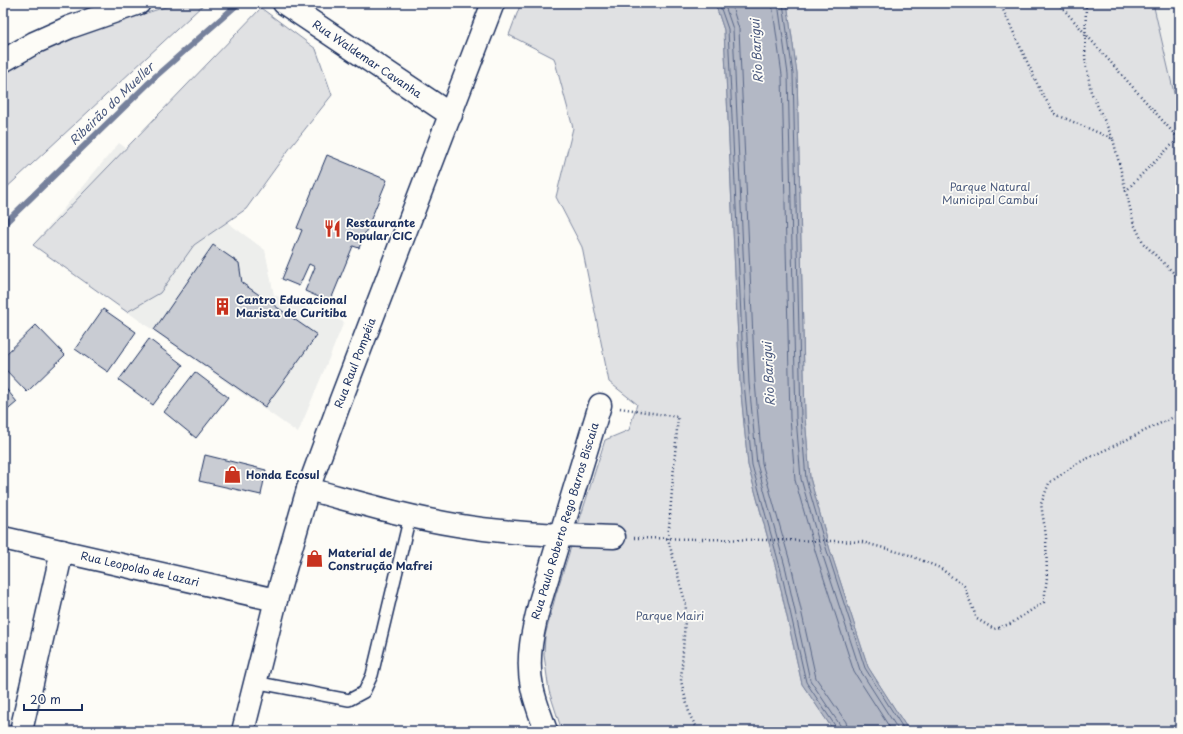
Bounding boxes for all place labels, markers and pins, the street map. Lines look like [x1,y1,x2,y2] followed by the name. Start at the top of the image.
[346,214,415,244] place label: Restaurante Popular CIC
[323,219,343,239] restaurant icon: Restaurante Popular CIC
[236,291,347,321] place label: Cantro Educacional Marista de Curitiba
[213,296,233,316] building icon: Cantro Educacional Marista de Curitiba
[223,465,243,485] shop icon: Honda Ecosul
[246,466,319,483] place label: Honda Ecosul
[328,544,432,574] place label: Material de Construção Mafrei
[305,549,325,569] shop icon: Material de Construção Mafrei

